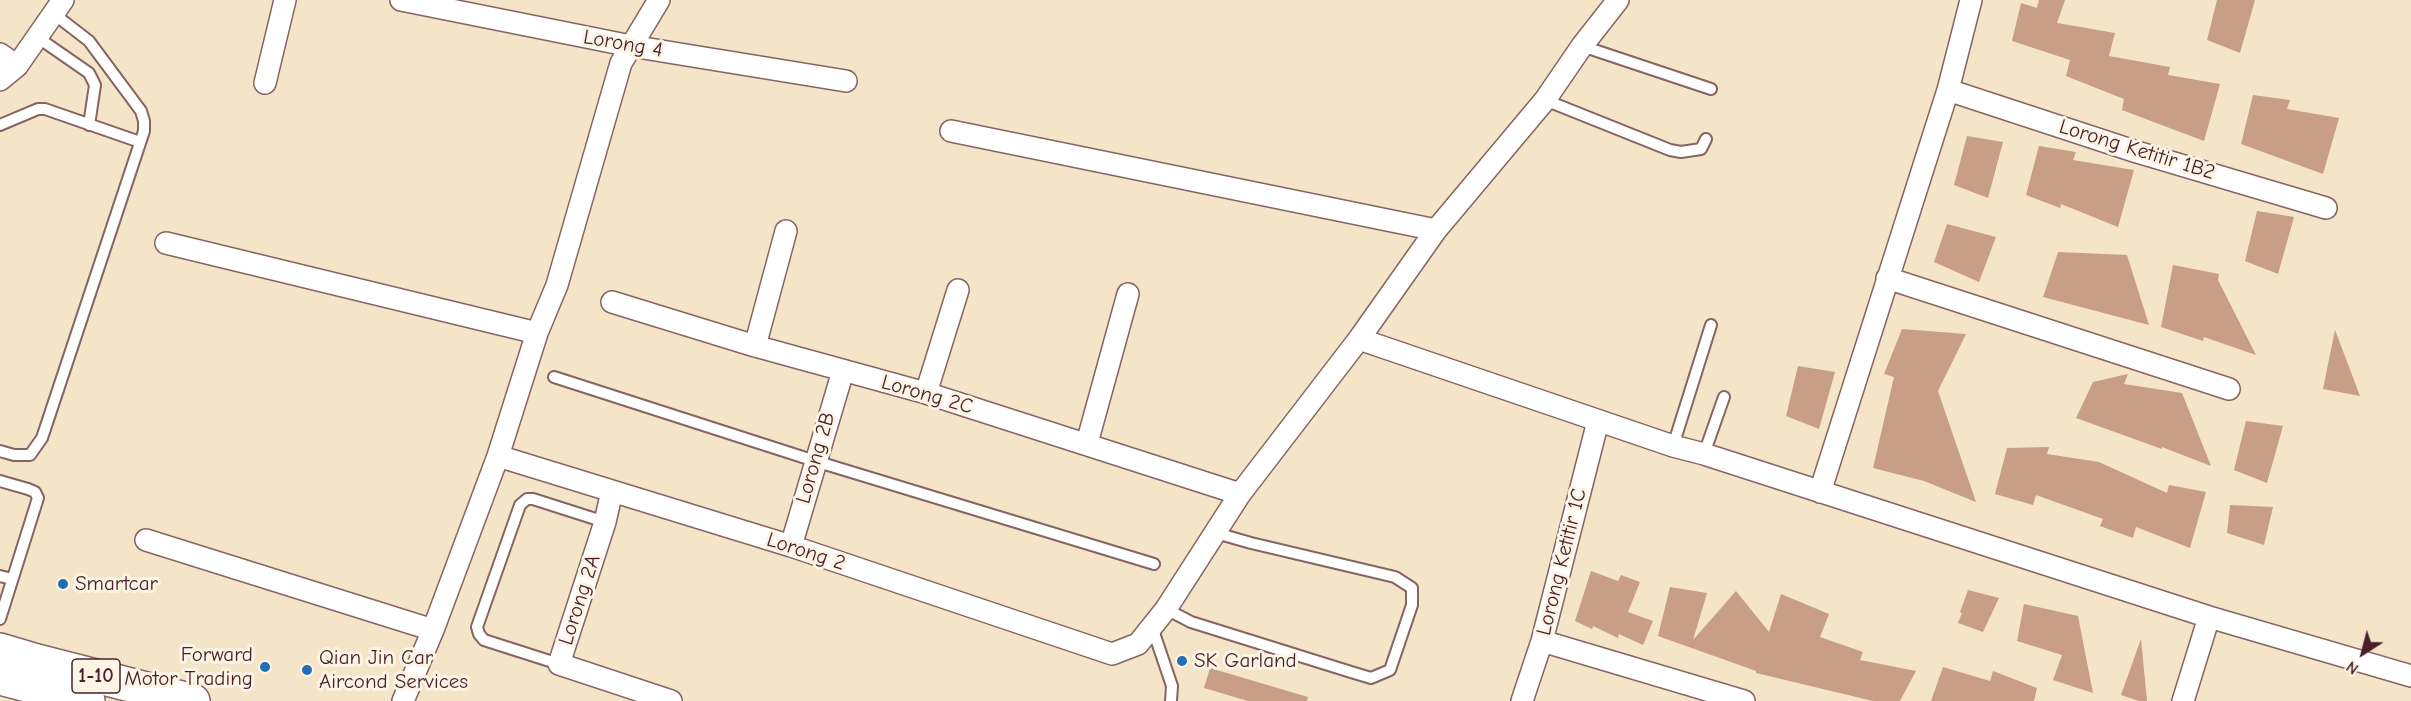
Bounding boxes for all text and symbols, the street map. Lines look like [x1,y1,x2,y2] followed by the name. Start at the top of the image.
[581,25,665,63] street label: Lorong 4
[2056,114,2218,186] street label: Lorong Ketitir 1B2
[878,370,976,420] street label: Lorong 2C
[791,409,841,507] street label: Lorong 2B
[1532,486,1592,638] street label: Lorong Ketitir 1C
[764,527,848,577] street label: Lorong 2
[554,552,606,648] street label: Lorong 2A
[75,571,158,597] place label: Smartcar
[56,577,70,591] marker: Smartcar
[2333,623,2393,683] north arrow
[124,642,253,692] place label: Forward Motor Trading
[319,645,468,695] place label: Qian Jin Car Aircond Services
[1194,648,1297,674] place label: SK Garland
[1175,654,1189,668] marker: SK Garland
[2343,657,2362,678] text: N
[72,659,120,693] road number: 1-10
[258,660,272,674] marker: Forward Motor Trading
[300,663,314,677] marker: Qian Jin Car Aircond Services

